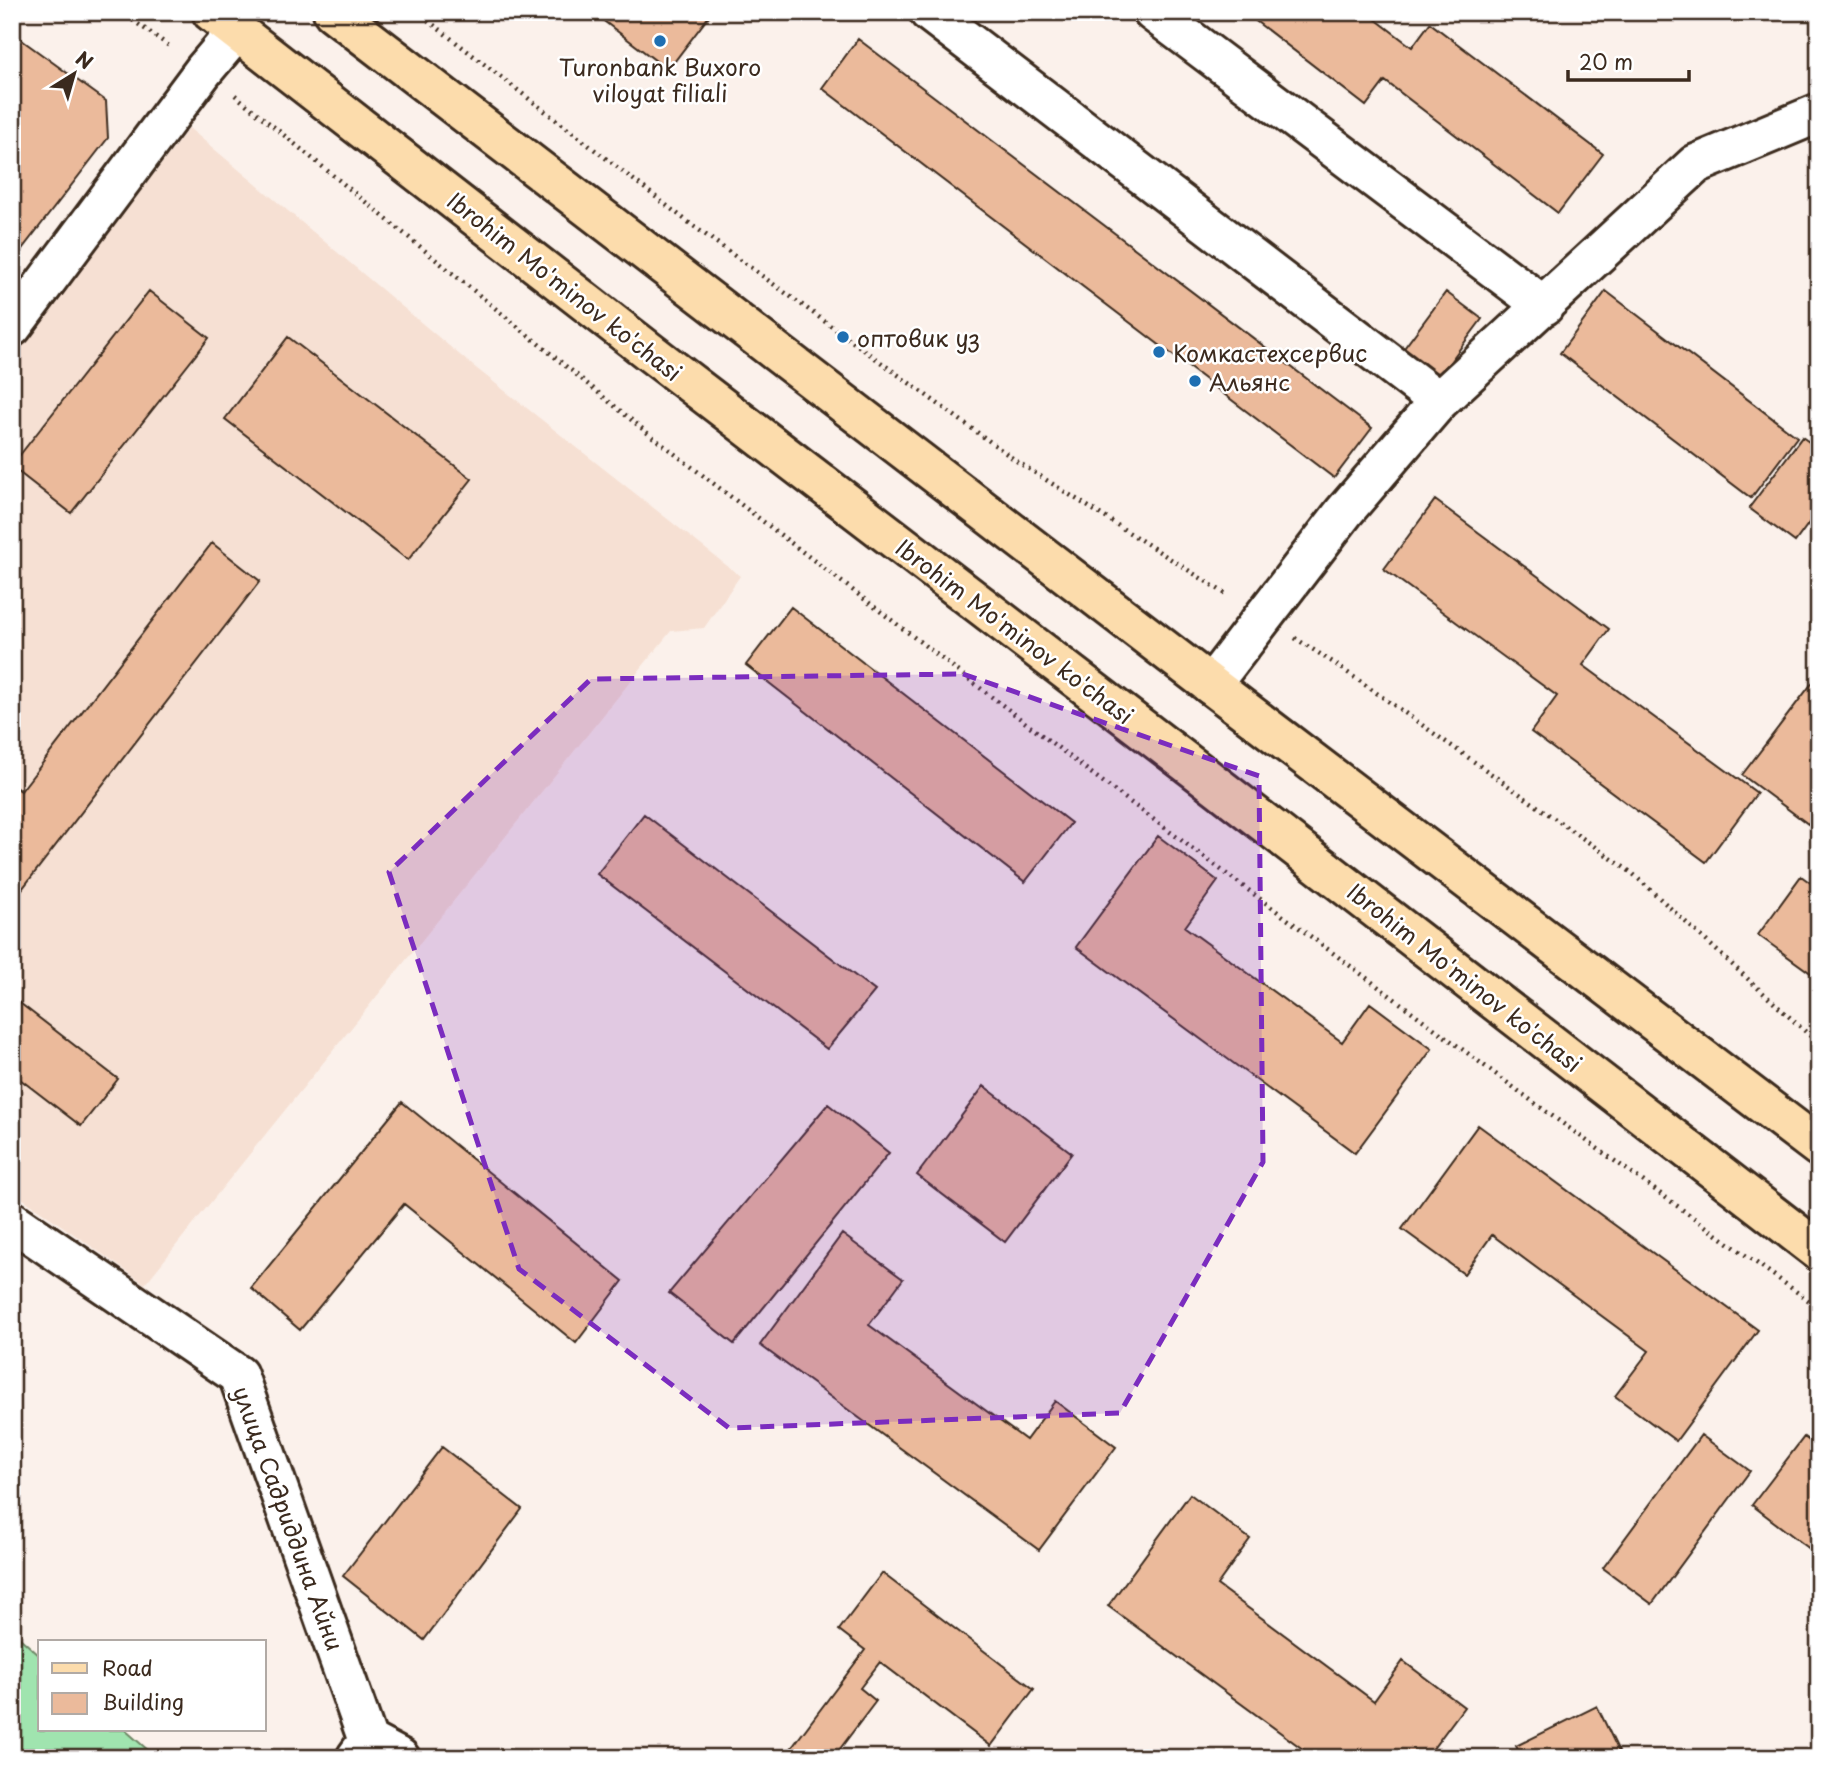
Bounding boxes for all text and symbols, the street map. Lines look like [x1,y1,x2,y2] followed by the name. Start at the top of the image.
[652,33,668,49] marker: Turonbank Buxoro viloyat filiali
[38,38,108,108] north arrow
[1568,38,1689,82] scale bar
[70,44,99,75] text: N
[1579,45,1633,77] text: 20 m
[559,49,761,110] place label: Turonbank Buxoro viloyat filiali
[440,183,690,389] street label: Ibrohim Mo'minov ko'chasi
[857,320,980,355] place label: оптовик уз
[835,329,851,345] marker: оптовик уз
[1173,335,1367,370] place label: Комкастехсервис
[1151,344,1167,360] marker: Комкастехсервис
[1209,364,1290,399] place label: Альянс
[1187,373,1203,389] marker: Альянс
[889,530,1141,732] street label: Ibrohim Mo'minov ko'chasi
[1340,874,1590,1080] street label: Ibrohim Mo'minov ko'chasi
[225,1381,353,1655] street label: улица Садриддина Айни
[38,1640,266,1732] legend
[102,1651,153,1683] text: Road
[102,1685,184,1717] text: Building

